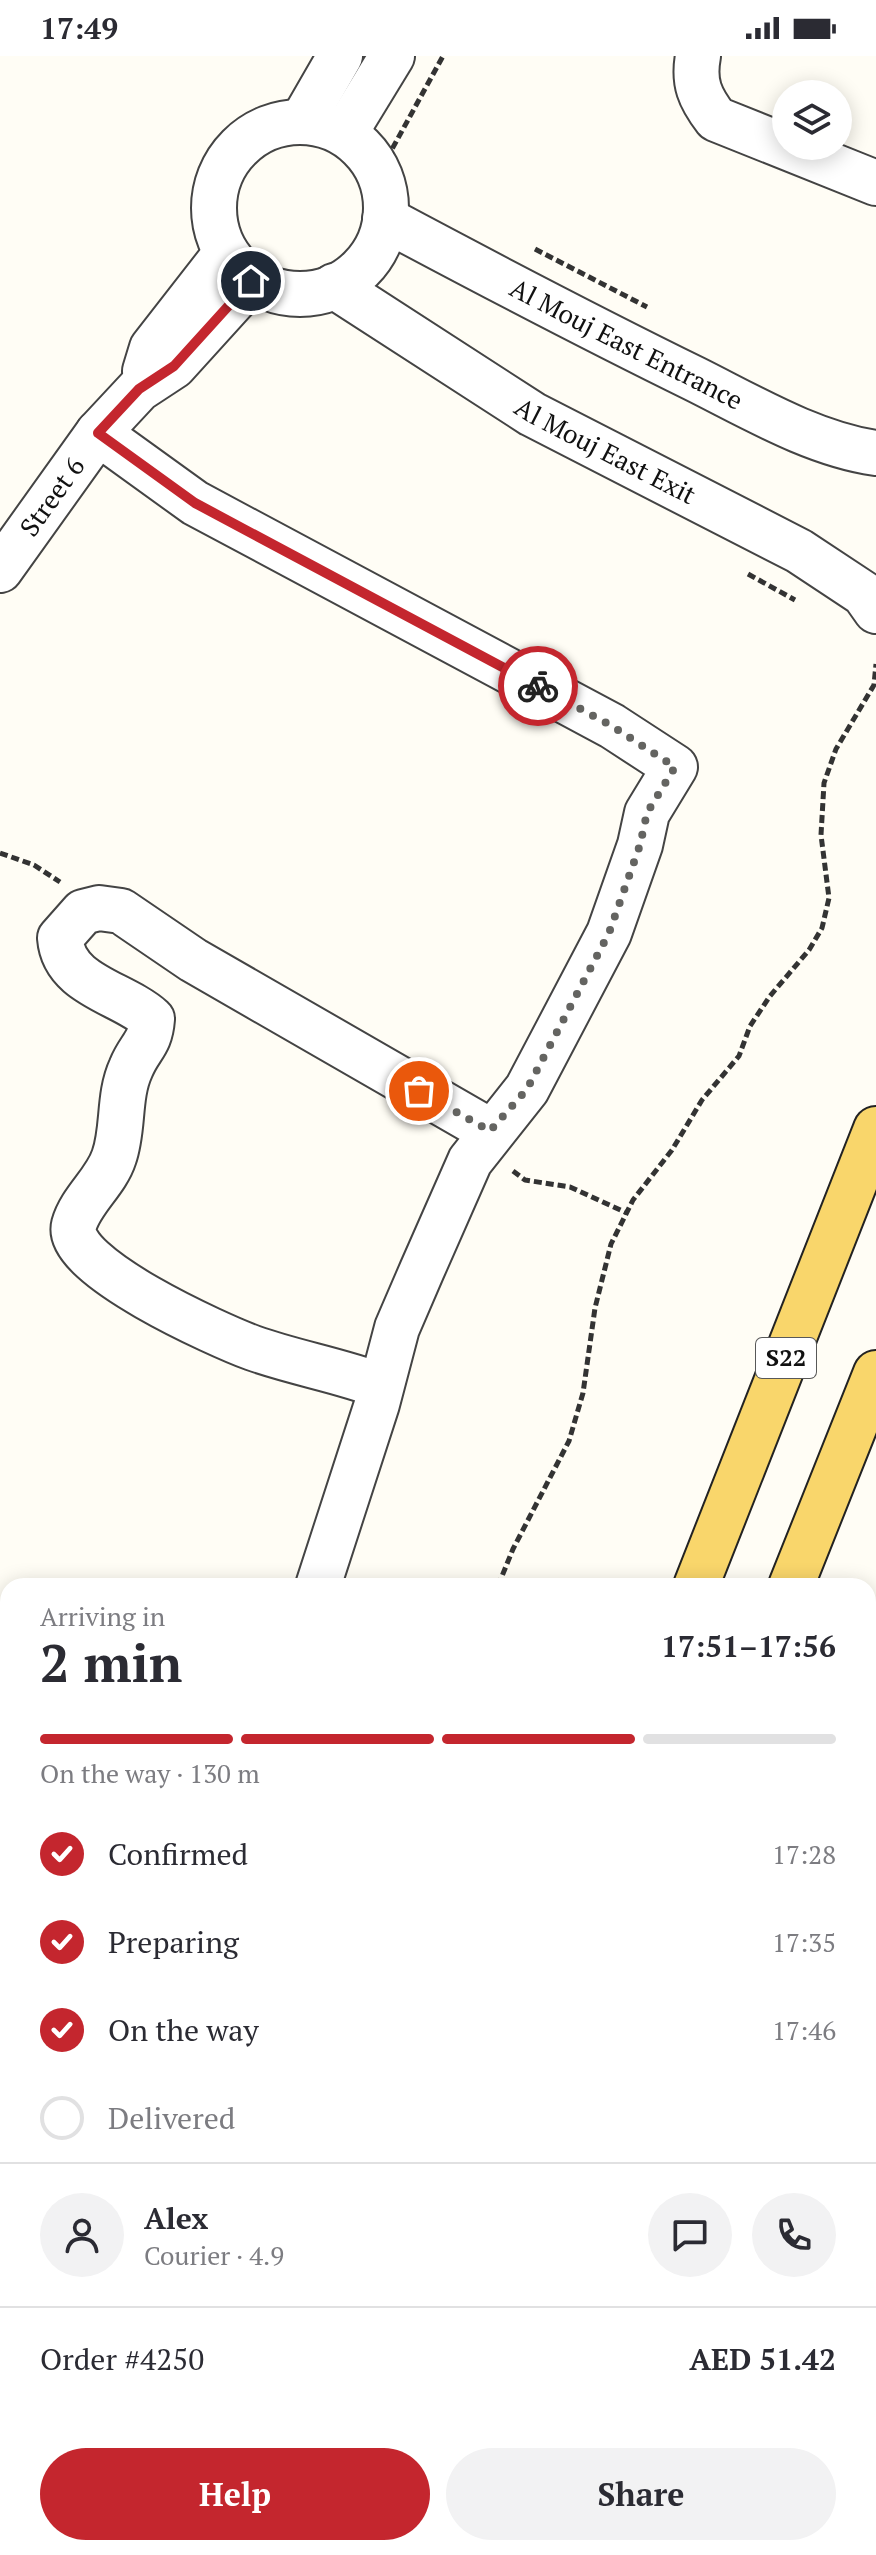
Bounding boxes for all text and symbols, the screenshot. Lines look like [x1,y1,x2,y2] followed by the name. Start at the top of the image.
[40,8,118,48] text: 17:49
[772,80,852,160] map controls
[772,80,852,160] button: layers
[217,247,285,315] pin
[229,259,273,303] icon: home
[505,270,749,417] street label: Al Mouj East Entrance
[509,389,702,511] street label: Al Mouj East Exit
[12,450,92,543] street label: Street 6
[498,646,578,726] courier
[516,664,560,708] icon: bike
[385,1057,453,1125] pin
[397,1069,441,1113] icon: bag
[756,1338,816,1378] road number: S22
[40,1599,165,1633] text: Arriving in
[661,1626,836,1666] text: 17:51–17:56
[40,1628,182,1697] text: 2 min
[40,1756,260,1790] text: On the way · 130 m
[40,1832,84,1876] icon: check
[108,1834,248,1874] text: Confirmed
[772,1837,836,1871] text: 17:28
[40,1920,84,1964] icon: check
[108,1922,239,1962] text: Preparing
[772,1925,836,1959] text: 17:35
[40,2008,84,2052] icon: check
[108,2010,259,2050] text: On the way
[772,2013,836,2047] text: 17:46
[108,2098,235,2138] text: Delivered
[40,2193,124,2277] button: person
[648,2193,732,2277] button: chat
[752,2193,836,2277] button: phone
[144,2198,208,2238] text: Alex
[144,2238,284,2272] text: Courier · 4.9
[40,2339,204,2379] text: Order #4250
[689,2339,836,2379] text: AED 51.42
[40,2448,430,2540] button: Help
[446,2448,836,2540] button: Share

